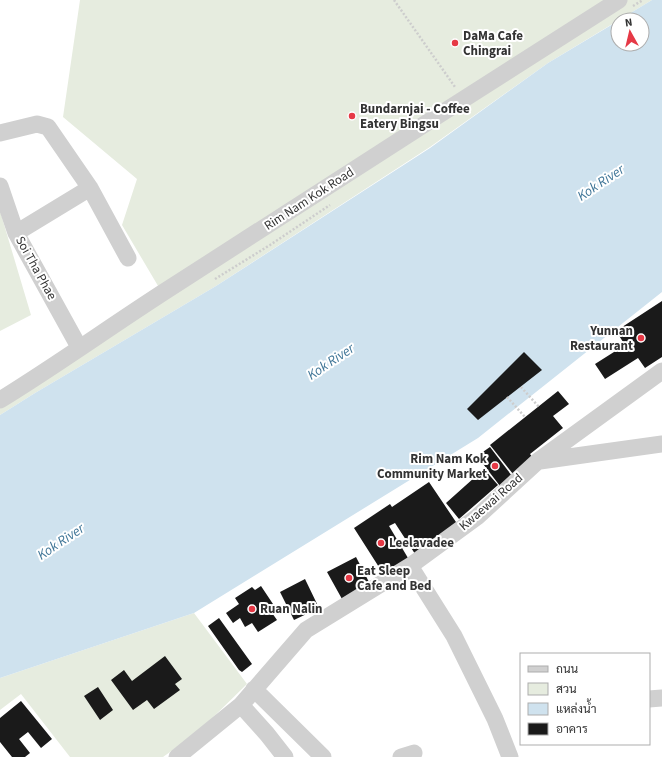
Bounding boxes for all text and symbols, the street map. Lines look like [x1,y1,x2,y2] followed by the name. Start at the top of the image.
[610,12,650,52] north arrow
[624,15,633,31] text: N
[463,27,523,60] place label: DaMa Cafe Chingrai
[450,38,460,48] marker: DaMa Cafe Chingrai
[360,100,470,133] place label: Bundarnjai - Coffee Eatery Bingsu
[347,111,357,121] marker: Bundarnjai - Coffee Eatery Bingsu
[573,159,630,206] water label: Kok River
[261,163,357,235] street label: Rim Nam Kok Road
[11,233,61,303] street label: Soi Tha Phae
[570,322,633,355] place label: Yunnan Restaurant
[636,333,646,343] marker: Yunnan Restaurant
[303,338,360,385] water label: Kok River
[377,450,488,483] place label: Rim Nam Kok Community Market
[490,461,500,471] marker: Rim Nam Kok Community Market
[455,469,527,535] street label: Kwaewai Road
[33,518,90,565] water label: Kok River
[389,534,454,552] place label: Leelavadee
[376,538,386,548] marker: Leelavadee
[357,562,431,595] place label: Eat Sleep Cafe and Bed
[344,573,354,583] marker: Eat Sleep Cafe and Bed
[260,600,322,618] place label: Ruan Nalin
[247,604,257,614] marker: Ruan Nalin
[520,653,650,745] legend
[556,661,579,678] text: ถนน
[556,681,577,698] text: สวน
[556,698,596,718] text: แหล่งน้ำ
[556,721,588,738] text: อาคาร

